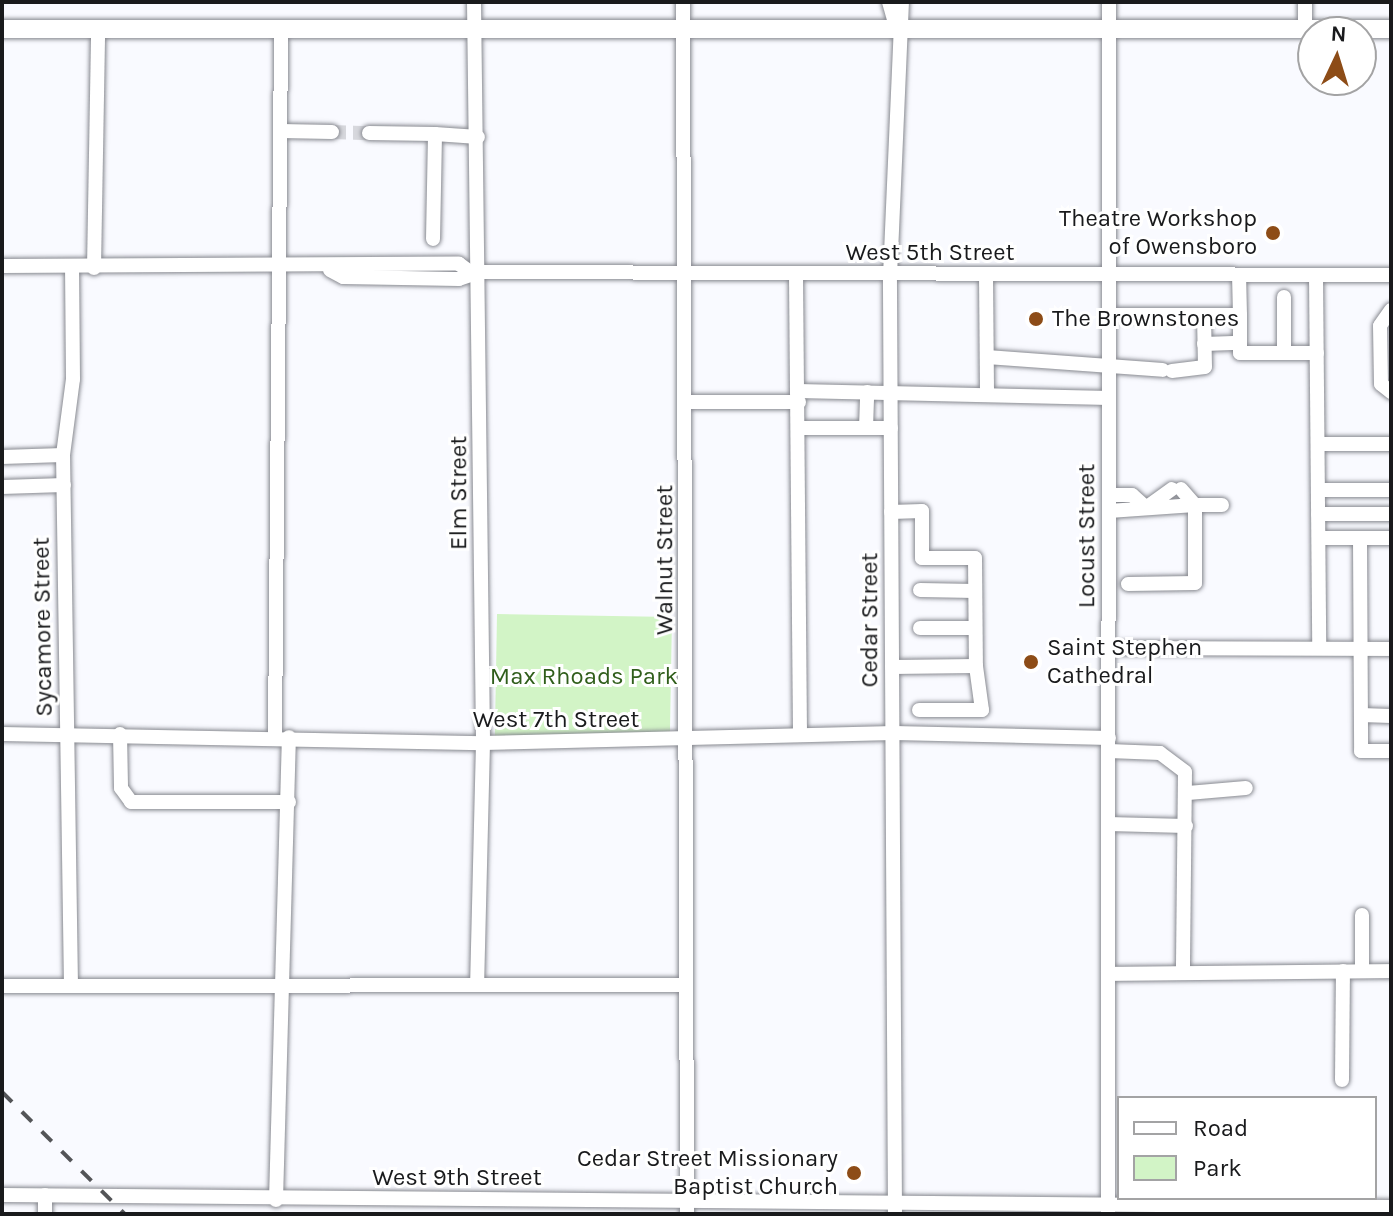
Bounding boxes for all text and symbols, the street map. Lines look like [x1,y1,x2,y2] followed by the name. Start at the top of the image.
[1297,16,1377,96] north arrow
[1330,21,1347,48] text: N
[1059,205,1257,261] place label: Theatre Workshop of Owensboro
[1264,224,1282,242] marker: Theatre Workshop of Owensboro
[846,239,1014,267] street label: West 5th Street
[1052,305,1239,333] place label: The Brownstones
[1027,310,1045,328] marker: The Brownstones
[445,436,473,550] street label: Elm Street
[1073,464,1101,608] street label: Locust Street
[651,485,679,635] street label: Walnut Street
[27,537,59,717] street label: Sycamore Street
[856,553,884,687] street label: Cedar Street
[1047,634,1202,690] place label: Saint Stephen Cathedral
[1022,653,1040,671] marker: Saint Stephen Cathedral
[490,663,678,691] park label: Max Rhoads Park
[473,706,639,734] street label: West 7th Street
[1117,1096,1377,1200] legend
[1193,1114,1248,1142] text: Road
[577,1145,838,1201] place label: Cedar Street Missionary Baptist Church
[1193,1154,1242,1182] text: Park
[372,1164,542,1192] street label: West 9th Street
[845,1164,863,1182] marker: Cedar Street Missionary Baptist Church

